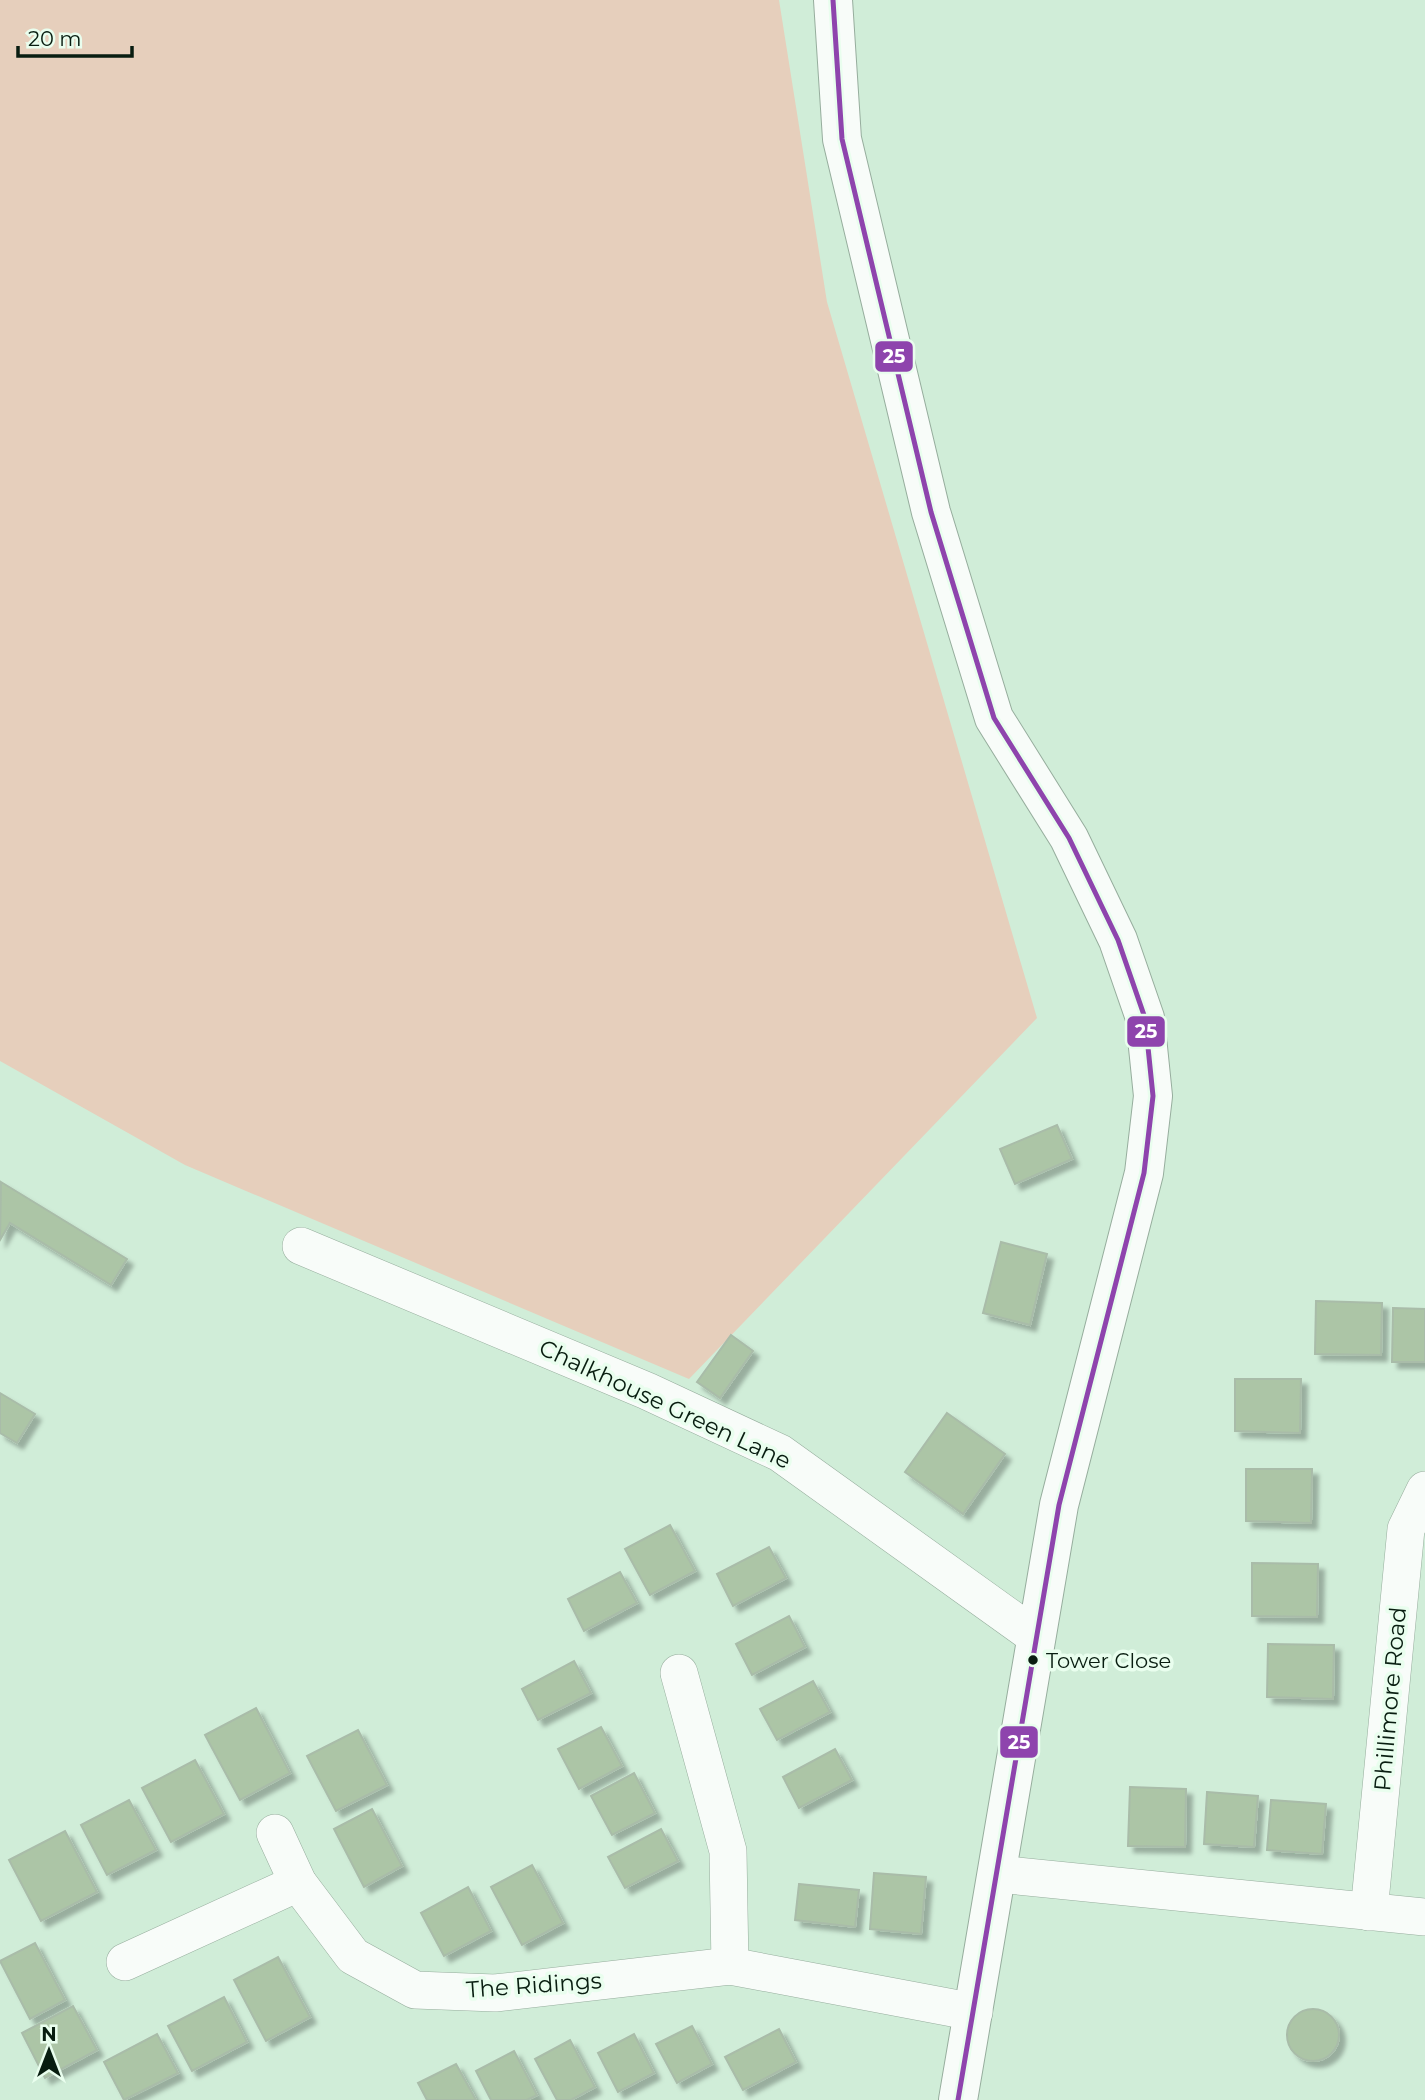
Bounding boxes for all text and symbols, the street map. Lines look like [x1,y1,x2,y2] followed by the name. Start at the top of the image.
[18,14,131,58] scale bar
[28,26,82,51] text: 20 m
[874,340,914,373] line badge: 25
[883,345,905,368] text: 25
[1126,1015,1166,1048] line badge: 25
[1135,1020,1157,1043] text: 25
[535,1333,795,1475] street label: Chalkhouse Green Lane
[1368,1606,1412,1792] street label: Phillimore Road
[1046,1648,1171,1673] place label: Tower Close
[1026,1653,1040,1667] marker: Tower Close
[999,1725,1039,1759] line badge: 25
[1008,1731,1030,1754] text: 25
[465,1966,603,2004] street label: The Ridings
[14,2016,84,2086] north arrow
[41,2023,57,2046] text: N

